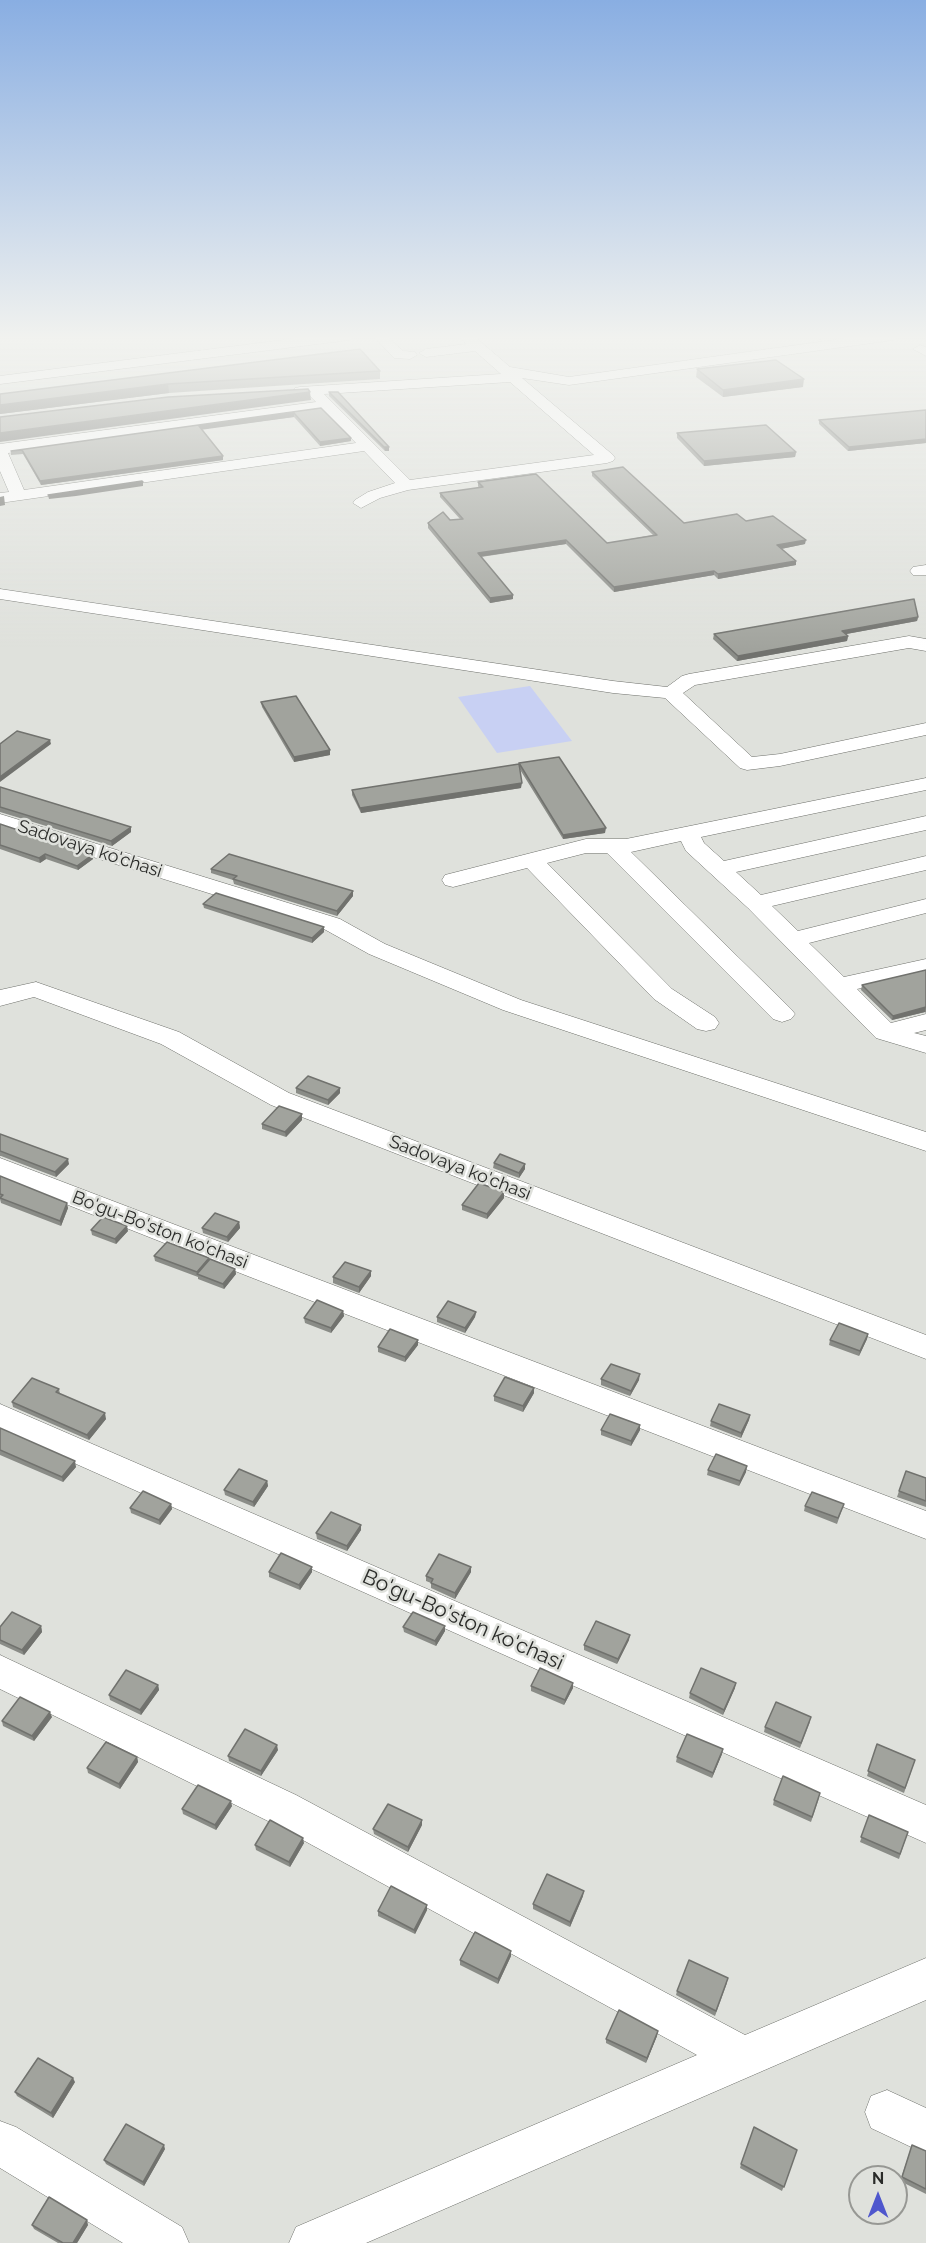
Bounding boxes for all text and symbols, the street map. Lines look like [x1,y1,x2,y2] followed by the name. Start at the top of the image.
[15,816,165,882] street label: Sadovaya ko'chasi
[386,1131,534,1205] street label: Sadovaya ko'chasi
[69,1187,251,1273] street label: Bo'gu-Bo'ston ko'chasi
[359,1564,567,1676] street label: Bo'gu-Bo'ston ko'chasi
[848,2165,908,2225] north arrow
[872,2169,884,2188] text: N

